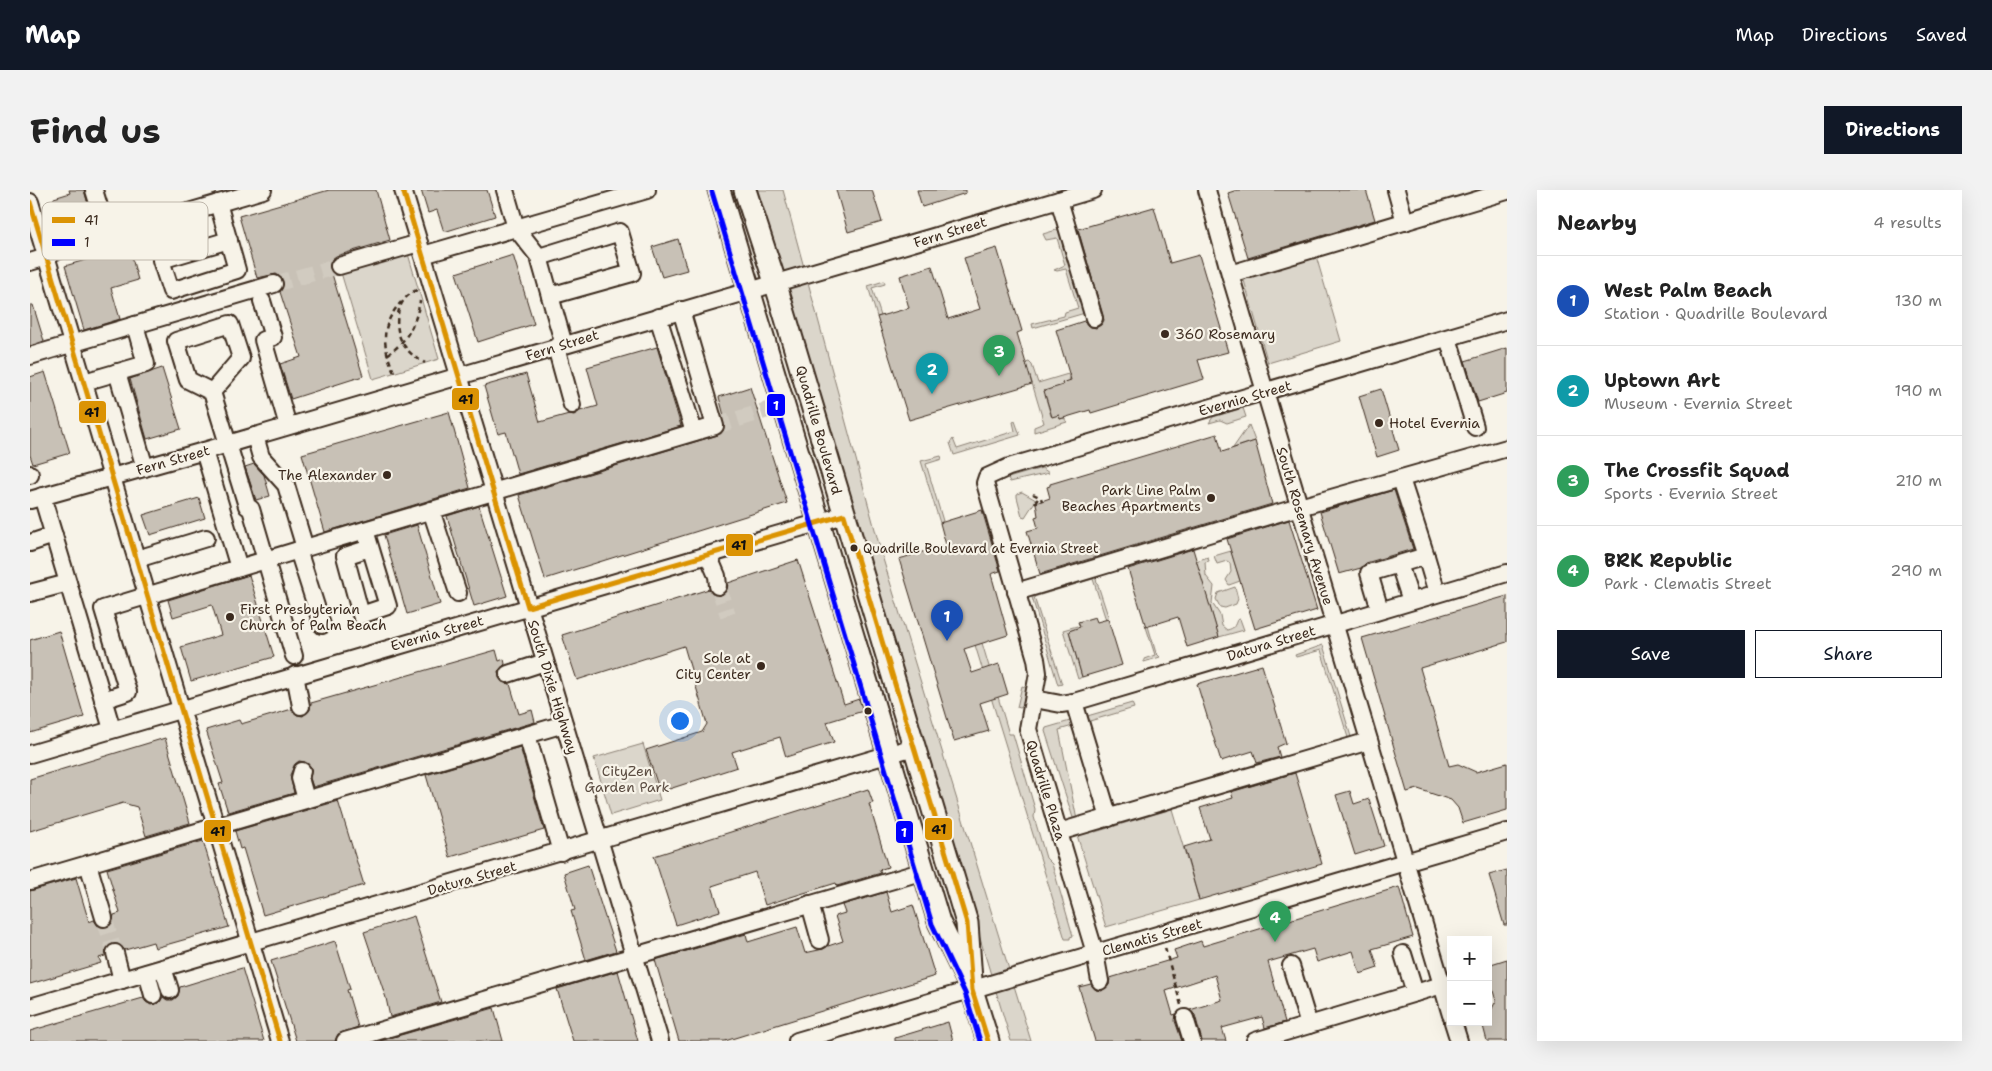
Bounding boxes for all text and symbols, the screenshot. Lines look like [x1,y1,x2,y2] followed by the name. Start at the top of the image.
[25,19,81,51] text: Map
[1736,23,1774,47] text: Map
[1802,23,1888,47] text: Directions
[1916,23,1967,47] text: Saved
[1824,106,1962,154] button: Directions
[30,107,161,154] text: Find us
[42,202,208,260] legend
[1557,209,1637,237] text: Nearby
[84,211,99,229] text: 41
[911,212,989,252] street label: Fern Street
[1873,212,1942,233] text: 4 results
[84,233,90,251] text: 1
[1604,278,1772,303] text: West Palm Beach
[1569,290,1577,311] text: 1
[1895,290,1942,311] text: 130 m
[1604,303,1828,324] text: Station · Quadrille Boulevard
[523,325,601,365] street label: Fern Street
[1175,325,1275,343] place label: 360 Rosemary
[1159,328,1171,340] marker: 360 Rosemary
[983,335,1015,376] pin: 3
[916,353,948,394] pin: 2
[792,363,846,497] street label: Quadrille Boulevard
[1604,368,1720,393] text: Uptown Art
[1196,376,1294,420] street label: Evernia Street
[1567,380,1579,401] text: 2
[1895,380,1942,401] text: 190 m
[451,387,480,411] line badge: 41
[458,390,474,408] text: 41
[766,393,786,417] line badge: 1
[1604,393,1793,414] text: Museum · Evernia Street
[773,396,779,414] text: 1
[78,400,107,424] line badge: 41
[84,403,100,421] text: 41
[1389,414,1480,432] place label: Hotel Evernia
[1373,417,1385,429] marker: Hotel Evernia
[134,441,212,479] street label: Fern Street
[1272,445,1338,607] street label: South Rosemary Avenue
[1604,458,1790,483] text: The Crossfit Squad
[278,466,377,484] place label: The Alexander
[381,469,393,481] marker: The Alexander
[1567,470,1579,491] text: 3
[1895,470,1942,491] text: 210 m
[1062,481,1201,515] place label: Park Line Palm Beaches Apartments
[1604,483,1778,504] text: Sports · Evernia Street
[1205,492,1217,504] marker: Park Line Palm Beaches Apartments
[725,533,754,557] line badge: 41
[731,536,747,554] text: 41
[863,540,1099,557] place label: Quadrille Boulevard at Evernia Street
[849,543,859,553] marker: Quadrille Boulevard at Evernia Street
[1604,548,1732,573] text: BRK Republic
[1567,560,1579,581] text: 4
[1890,560,1942,581] text: 290 m
[1604,573,1772,594] text: Park · Clematis Street
[240,600,387,634] place label: First Presbyterian Church of Palm Beach
[931,600,963,641] pin: 1
[224,611,236,623] marker: First Presbyterian Church of Palm Beach
[388,611,486,655] street label: Evernia Street
[524,618,582,756] street label: South Dixie Highway
[1225,621,1317,665] street label: Datura Street
[1557,630,1745,678] button: Save
[1755,630,1942,678] button: Share
[675,649,751,683] place label: Sole at City Center
[755,660,767,672] marker: Sole at City Center
[863,706,873,716] unlabelled marker
[667,708,693,734] your location
[1022,738,1070,843] street label: Quadrille Plaza
[584,762,670,796] park label: CityZen Garden Park
[924,817,953,841] line badge: 41
[203,819,232,843] line badge: 41
[895,820,914,844] line badge: 1
[931,820,947,838] text: 41
[210,822,226,840] text: 41
[901,823,907,841] text: 1
[425,857,519,899] street label: Datura Street
[1259,901,1291,942] pin: 4
[1100,914,1204,960] street label: Clematis Street
[1447,936,1492,1026] map controls
[1447,936,1492,981] button: +
[1447,981,1492,1026] button: −

